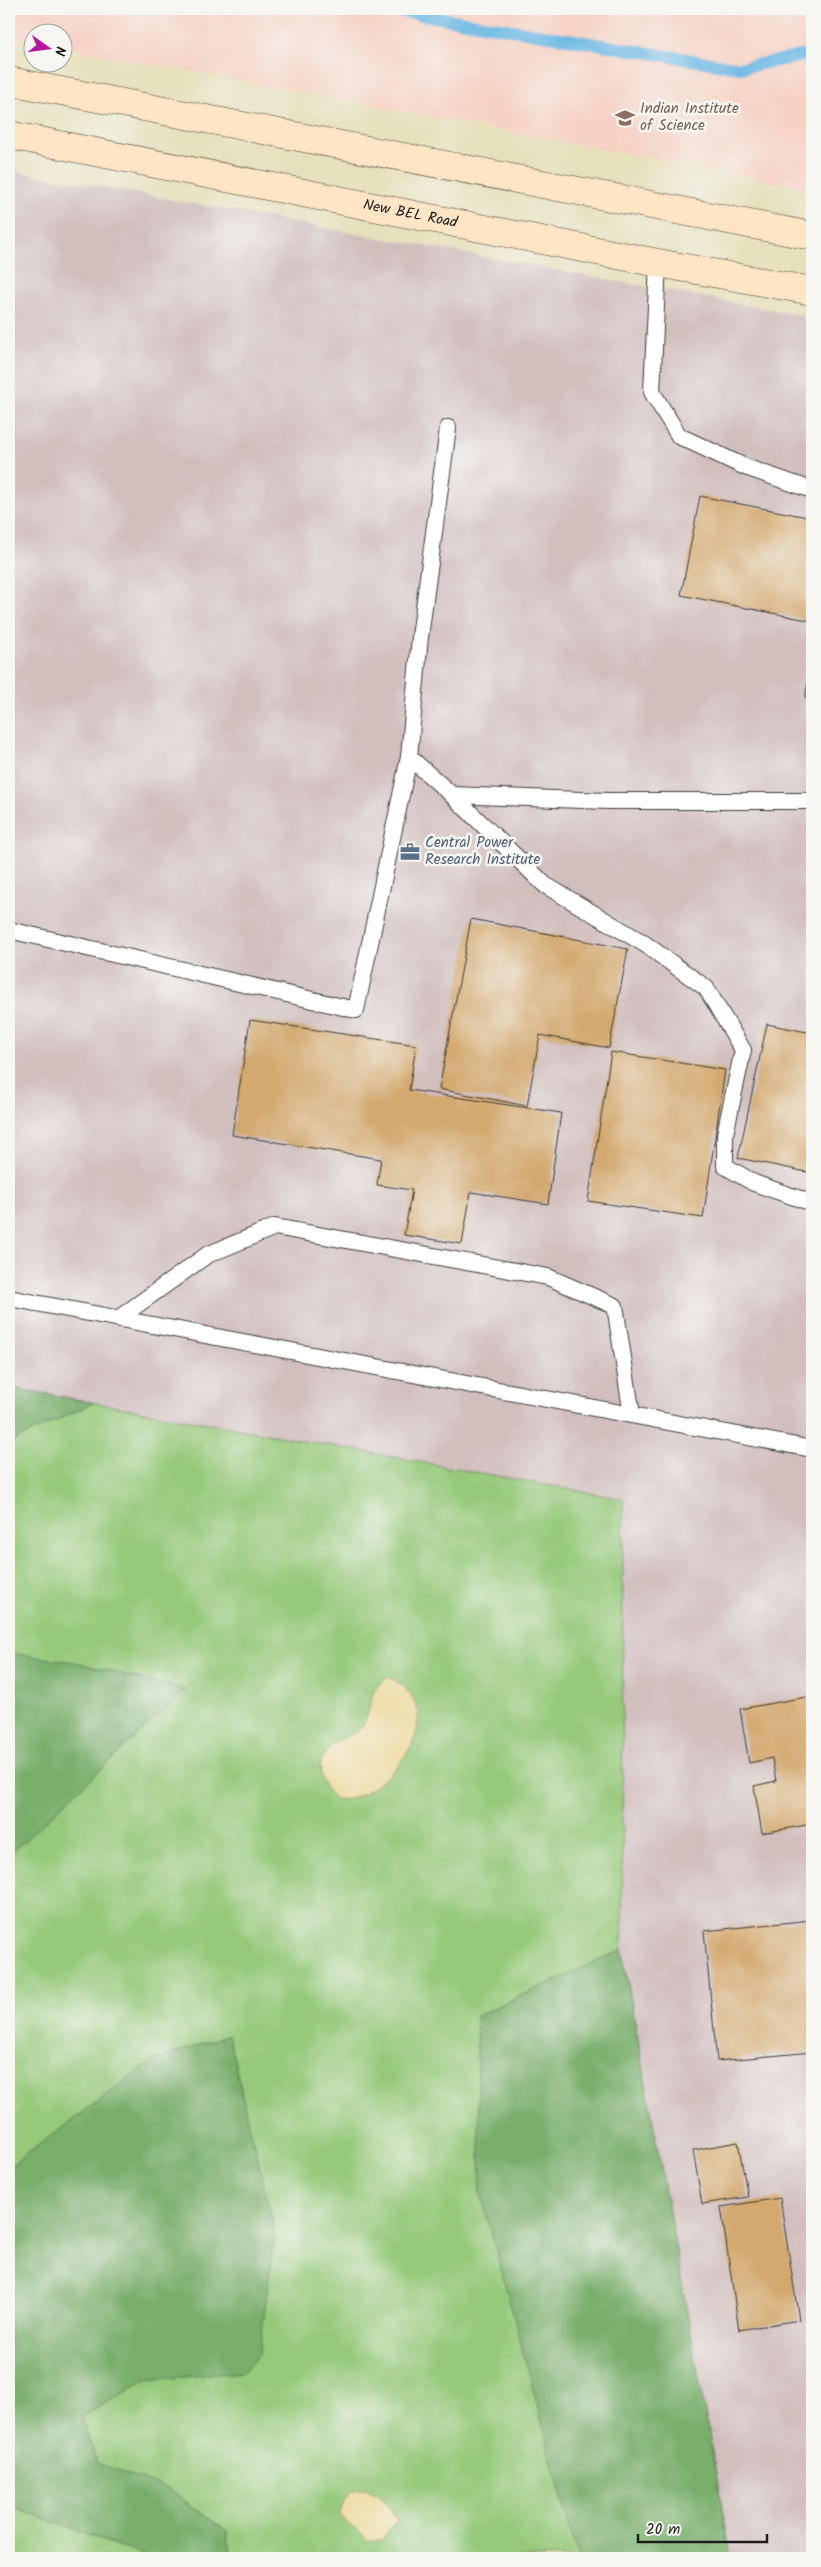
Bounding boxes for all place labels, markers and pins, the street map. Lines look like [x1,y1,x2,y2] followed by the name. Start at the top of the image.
[640,97,739,138] place label: Indian Institute of Science
[614,107,636,129] school or university icon: Indian Institute of Science
[425,831,541,872] place label: Central Power Research Institute
[399,841,421,863] office icon: Central Power Research Institute

